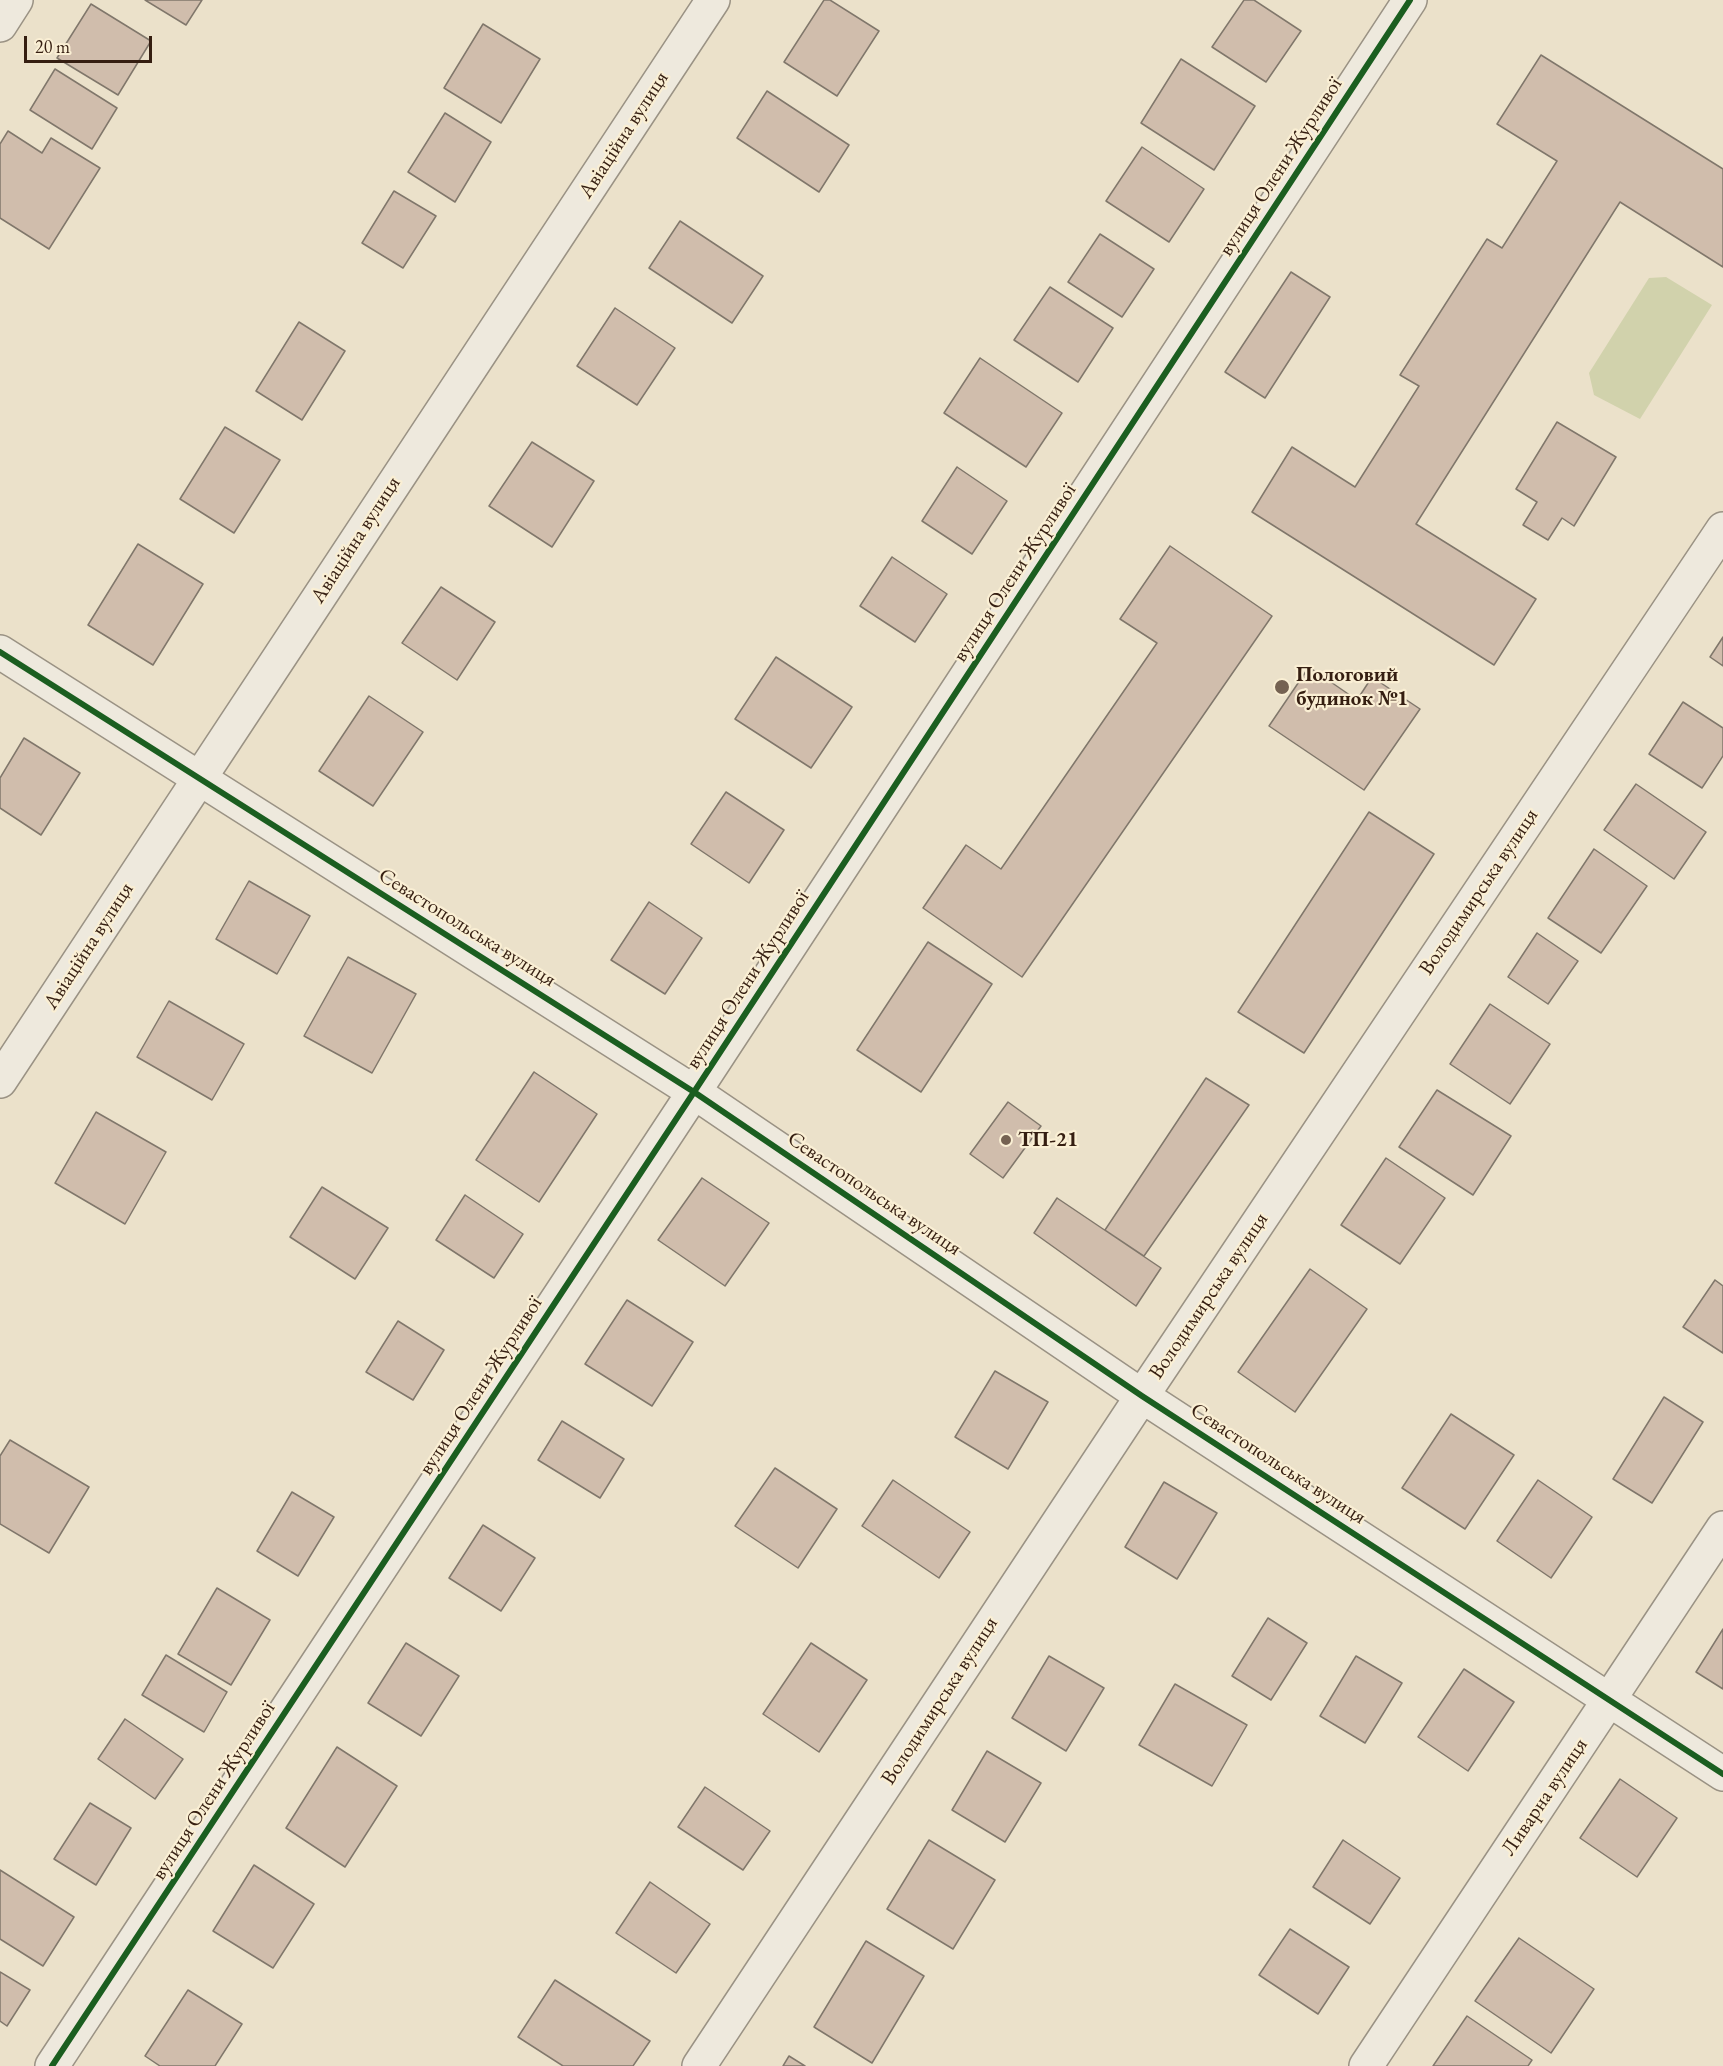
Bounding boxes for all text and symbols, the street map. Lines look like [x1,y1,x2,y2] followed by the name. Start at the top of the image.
[27,24,154,62] scale bar
[35,35,70,58] text: 20 m
[574,67,674,203] street label: Авіаційна вулиця
[1214,73,1348,261] street label: вулиця Олени Журливої
[306,472,406,608] street label: Авіаційна вулиця
[948,479,1082,667] street label: вулиця Олени Журливої
[1296,662,1408,712] place label: Пологовий будинок №1
[1273,678,1291,696] marker: Пологовий будинок №1
[1414,804,1544,980] street label: Володимирська вулиця
[374,863,560,993] street label: Севастопольська вулиця
[39,878,139,1014] street label: Авіаційна вулиця
[681,886,815,1074] street label: вулиця Олени Журливої
[782,1126,966,1262] street label: Севастопольська вулиця
[1018,1127,1078,1153] place label: ТП-21
[999,1133,1013,1147] marker: ТП-21
[1144,1208,1274,1384] street label: Володимирська вулиця
[414,1292,548,1480] street label: вулиця Олени Журливої
[1185,1398,1371,1530] street label: Севастопольська вулиця
[876,1612,1004,1790] street label: Володимирська вулиця
[147,1697,281,1885] street label: вулиця Олени Журливої
[1496,1733,1594,1861] street label: Ливарна вулиця

